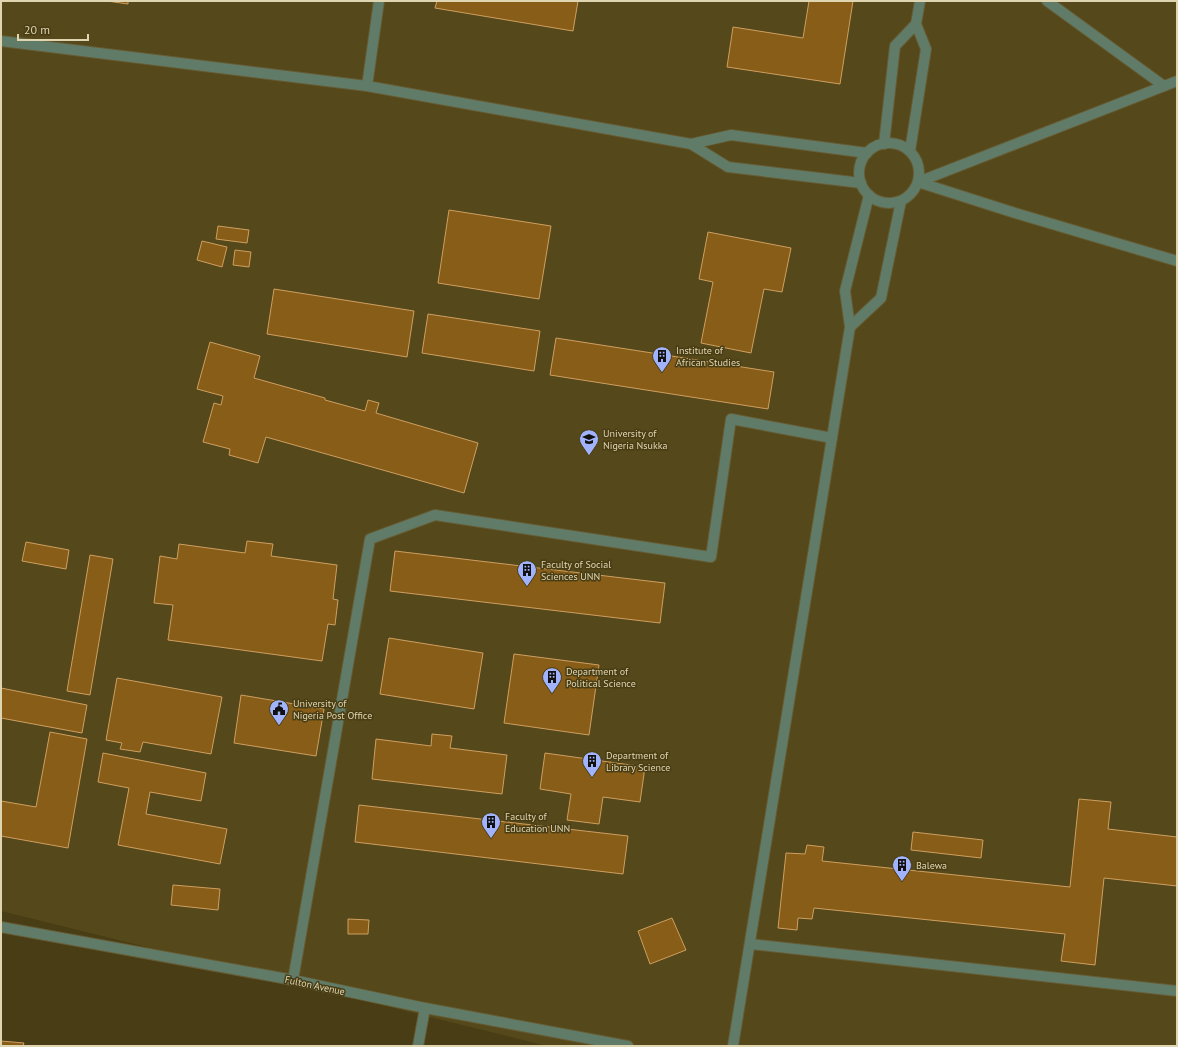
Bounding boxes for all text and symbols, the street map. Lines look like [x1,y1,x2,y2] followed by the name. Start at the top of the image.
[18,16,88,42] scale bar
[24,22,50,37] text: 20 m
[676,344,740,369] place label: Institute of African Studies
[651,345,673,373] building icon: Institute of African Studies
[603,427,667,452] place label: University of Nigeria Nsukka
[578,428,600,456] school or university icon: University of Nigeria Nsukka
[541,558,611,583] place label: Faculty of Social Sciences UNN
[516,559,538,587] building icon: Faculty of Social Sciences UNN
[566,665,636,690] place label: Department of Political Science
[541,666,563,694] building icon: Department of Political Science
[293,697,372,722] place label: University of Nigeria Post Office
[268,698,290,726] public building icon: University of Nigeria Post Office
[606,749,670,774] place label: Department of Library Science
[581,750,603,778] building icon: Department of Library Science
[505,810,570,835] place label: Faculty of Education UNN
[480,811,502,839] building icon: Faculty of Education UNN
[891,854,913,882] building icon: Balewa
[916,859,947,872] place label: Balewa
[284,973,346,998] street label: Fulton Avenue

